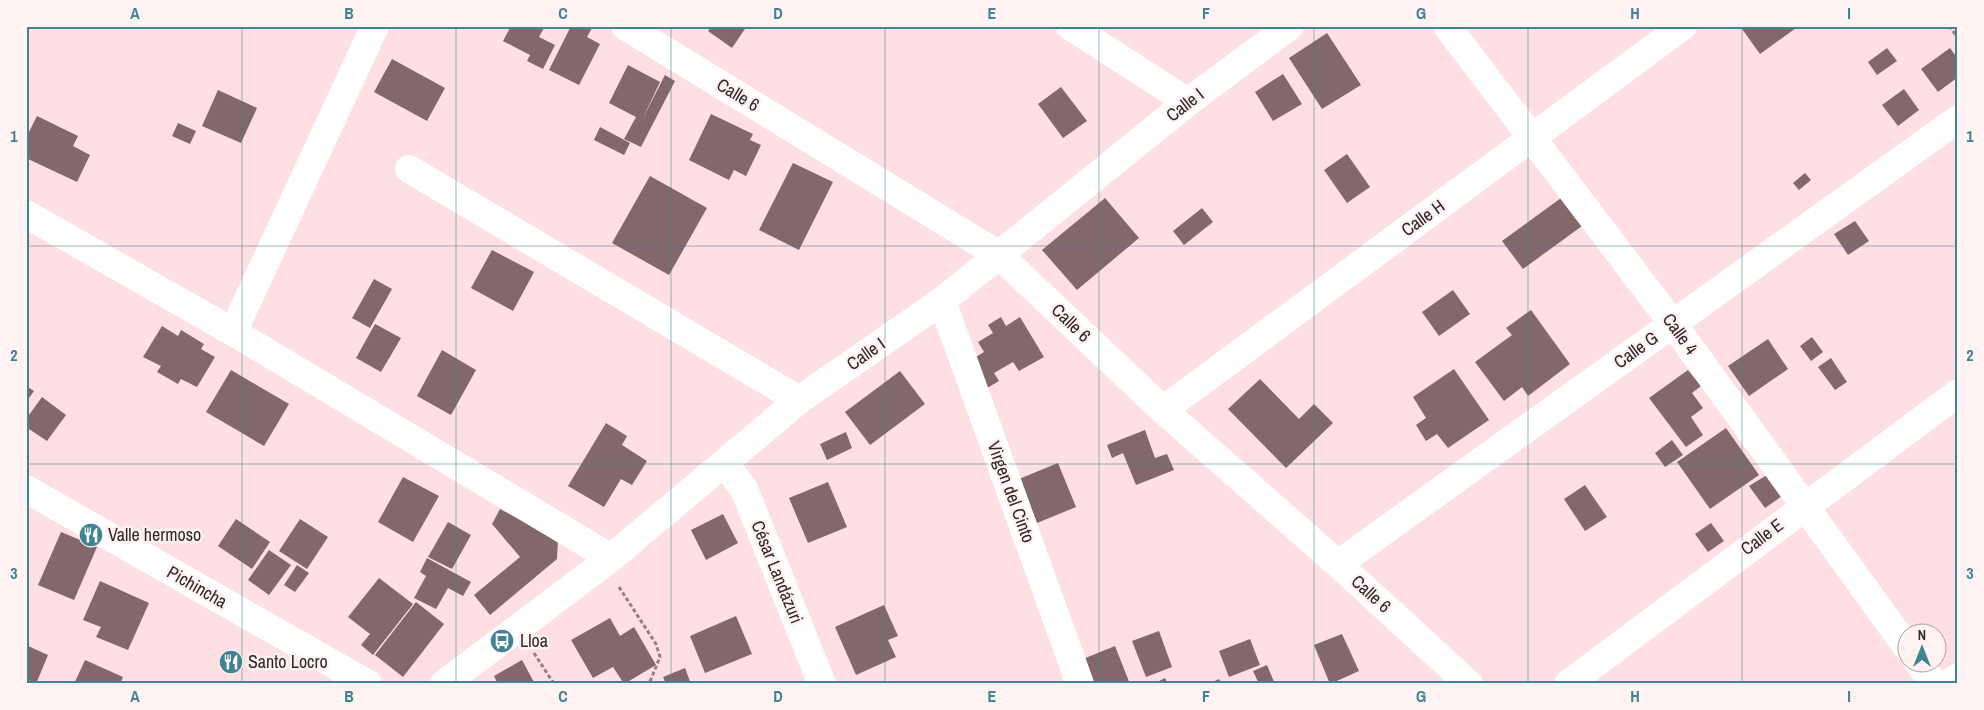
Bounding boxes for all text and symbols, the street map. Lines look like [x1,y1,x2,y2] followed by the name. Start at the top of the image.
[130,2,140,24] text: A
[344,2,354,24] text: B
[558,2,568,24] text: C
[773,2,783,24] text: D
[988,2,997,24] text: E
[1202,2,1210,24] text: F
[1416,2,1426,24] text: G
[1630,2,1640,24] text: H
[1847,2,1851,24] text: I
[712,72,764,117] street label: Calle 6
[1161,82,1209,127] street label: Calle I
[10,125,18,147] text: 1
[1966,125,1974,147] text: 1
[1396,193,1450,242] street label: Calle H
[1046,298,1097,348] street label: Calle 6
[1657,308,1704,360] street label: Calle 4
[1608,325,1663,374] street label: Calle G
[841,331,890,376] street label: Calle I
[10,344,18,366] text: 2
[1966,344,1974,366] text: 2
[982,438,1041,546] street label: Virgen del Cinto
[1735,512,1788,561] street label: Calle E
[745,517,809,627] street label: César Landázuri
[78,522,104,548] restaurant icon: Valle hermoso
[108,522,201,547] place label: Valle hermoso
[163,559,232,614] street label: Pichincha
[10,562,18,584] text: 3
[1966,562,1974,584] text: 3
[1346,569,1397,618] street label: Calle 6
[1896,622,1946,672] north arrow
[1918,626,1926,644] text: N
[489,628,515,654] bus stop icon: Lloa
[520,628,548,653] place label: Lloa
[218,649,244,675] restaurant icon: Santo Locro
[248,649,328,674] place label: Santo Locro
[130,685,140,707] text: A
[344,685,354,707] text: B
[558,685,568,707] text: C
[773,685,783,707] text: D
[988,685,997,707] text: E
[1202,685,1210,707] text: F
[1416,685,1426,707] text: G
[1630,685,1640,707] text: H
[1847,685,1851,707] text: I

